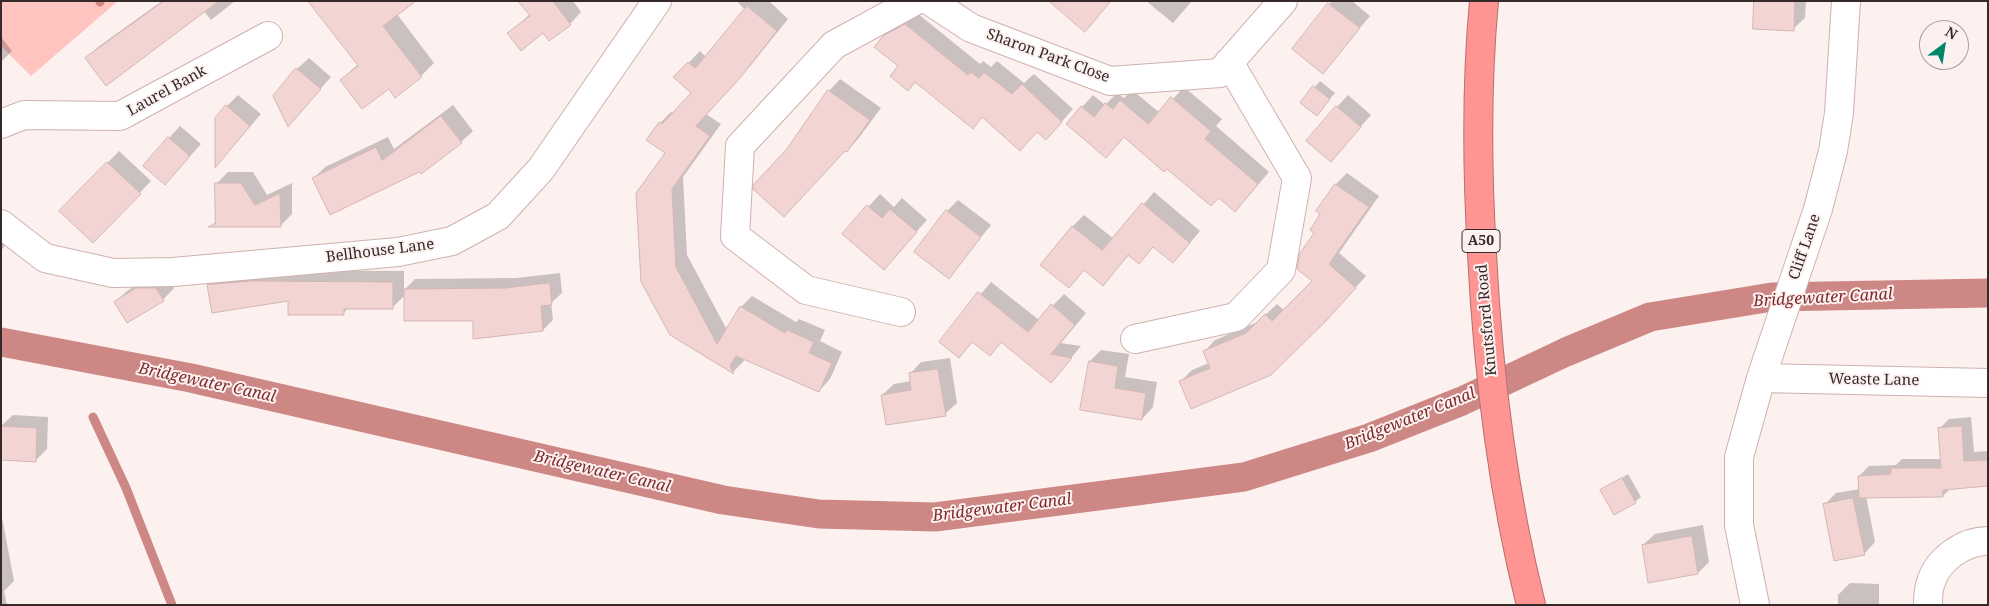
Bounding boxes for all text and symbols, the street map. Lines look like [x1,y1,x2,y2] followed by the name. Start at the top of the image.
[1919,20,1969,70] north arrow
[1942,22,1961,44] text: N
[984,25,1112,87] street label: Sharon Park Close
[124,62,210,120] street label: Laurel Bank
[1785,212,1825,282] street label: Cliff Lane
[1462,230,1500,252] road number: A50
[325,235,435,267] street label: Bellhouse Lane
[1473,263,1501,377] street label: Knutsford Road
[1753,285,1893,311] water label: Bridgewater Canal
[137,359,277,407] water label: Bridgewater Canal
[1828,370,1920,390] street label: Weaste Lane
[1342,384,1478,454] water label: Bridgewater Canal
[532,447,672,497] water label: Bridgewater Canal
[932,490,1072,526] water label: Bridgewater Canal

